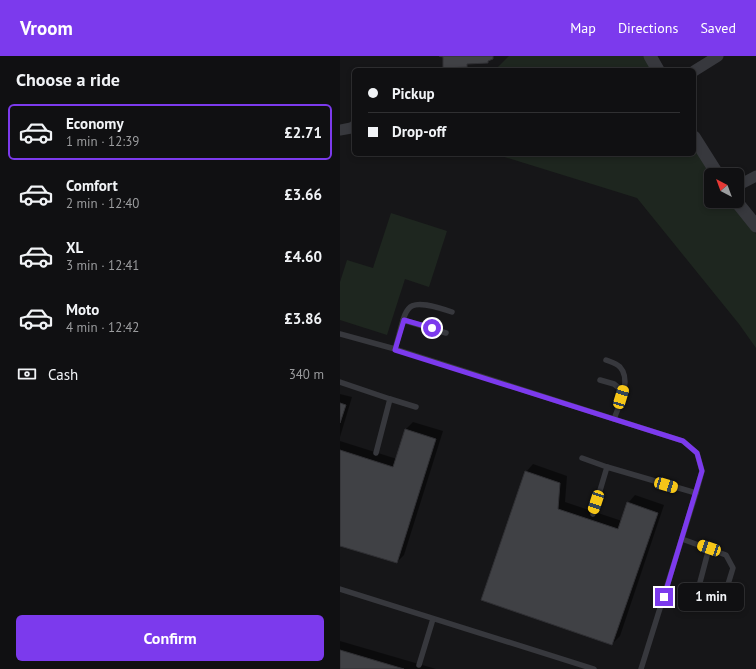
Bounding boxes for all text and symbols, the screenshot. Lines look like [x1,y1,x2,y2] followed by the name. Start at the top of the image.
[20,16,73,40] text: Vroom
[570,19,596,37] text: Map
[618,19,678,37] text: Directions
[700,19,736,37] text: Saved
[16,68,120,91] text: Choose a ride
[392,84,435,103] text: Pickup
[18,114,54,150] icon: car
[66,114,124,133] text: Economy
[392,122,446,141] text: Drop-off
[284,123,322,142] text: £2.71
[66,133,139,150] text: 1 min · 12:39
[704,168,744,208] north arrow
[704,168,744,208] map controls
[18,176,54,212] icon: car
[66,176,118,195] text: Comfort
[284,185,322,204] text: £3.66
[66,195,139,212] text: 2 min · 12:40
[18,238,54,274] icon: car
[66,238,83,257] text: XL
[284,247,322,266] text: £4.60
[66,257,139,274] text: 3 min · 12:41
[18,300,54,336] icon: car
[66,300,99,319] text: Moto
[284,309,322,328] text: £3.86
[66,319,139,336] text: 4 min · 12:42
[423,319,441,337] route start
[16,363,38,385] icon: cash
[48,365,78,384] text: Cash
[289,366,324,383] text: 340 m
[612,384,630,410] car
[653,476,679,494] car
[587,489,605,515] car
[696,538,722,558] car
[678,583,744,611] callout: 1 min
[655,588,673,606] route end
[695,588,727,605] text: 1 min
[16,615,324,661] button: Confirm

